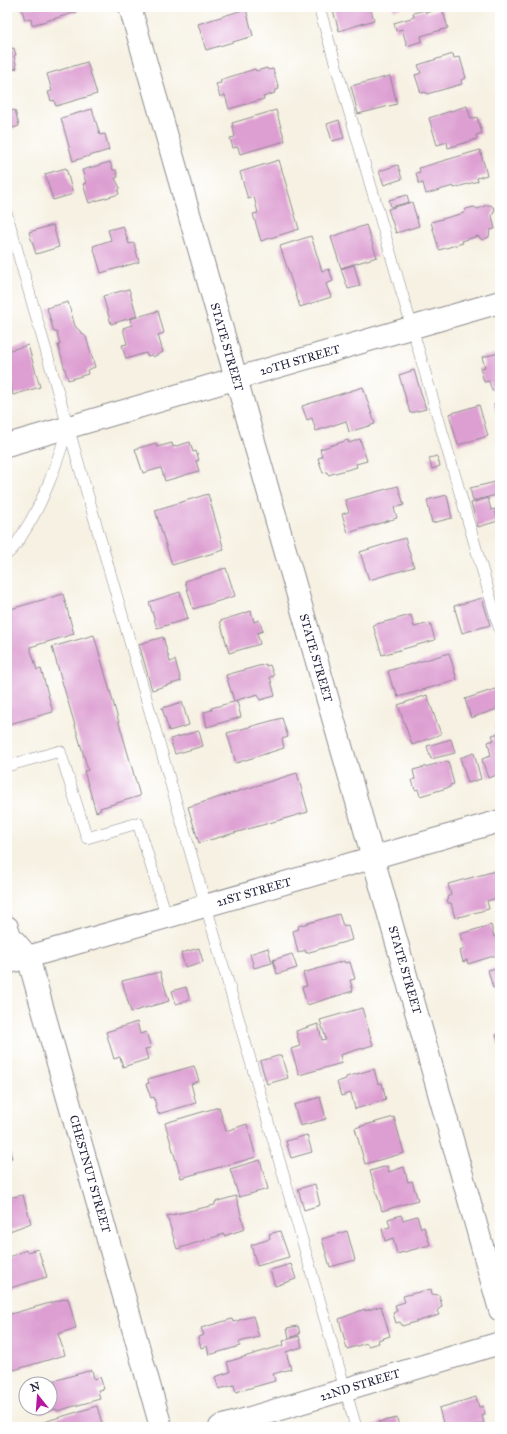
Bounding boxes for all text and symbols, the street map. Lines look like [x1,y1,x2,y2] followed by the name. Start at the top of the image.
[208,301,246,393] street label: STATE STREET
[258,342,342,378] street label: 20TH STREET
[297,612,335,704] street label: STATE STREET
[215,875,293,909] street label: 21ST STREET
[386,924,424,1016] street label: STATE STREET
[66,1114,114,1234] street label: CHESTNUT STREET
[318,1366,402,1404] street label: 22ND STREET
[18,1376,58,1416] north arrow
[29,1379,42,1394] text: N

